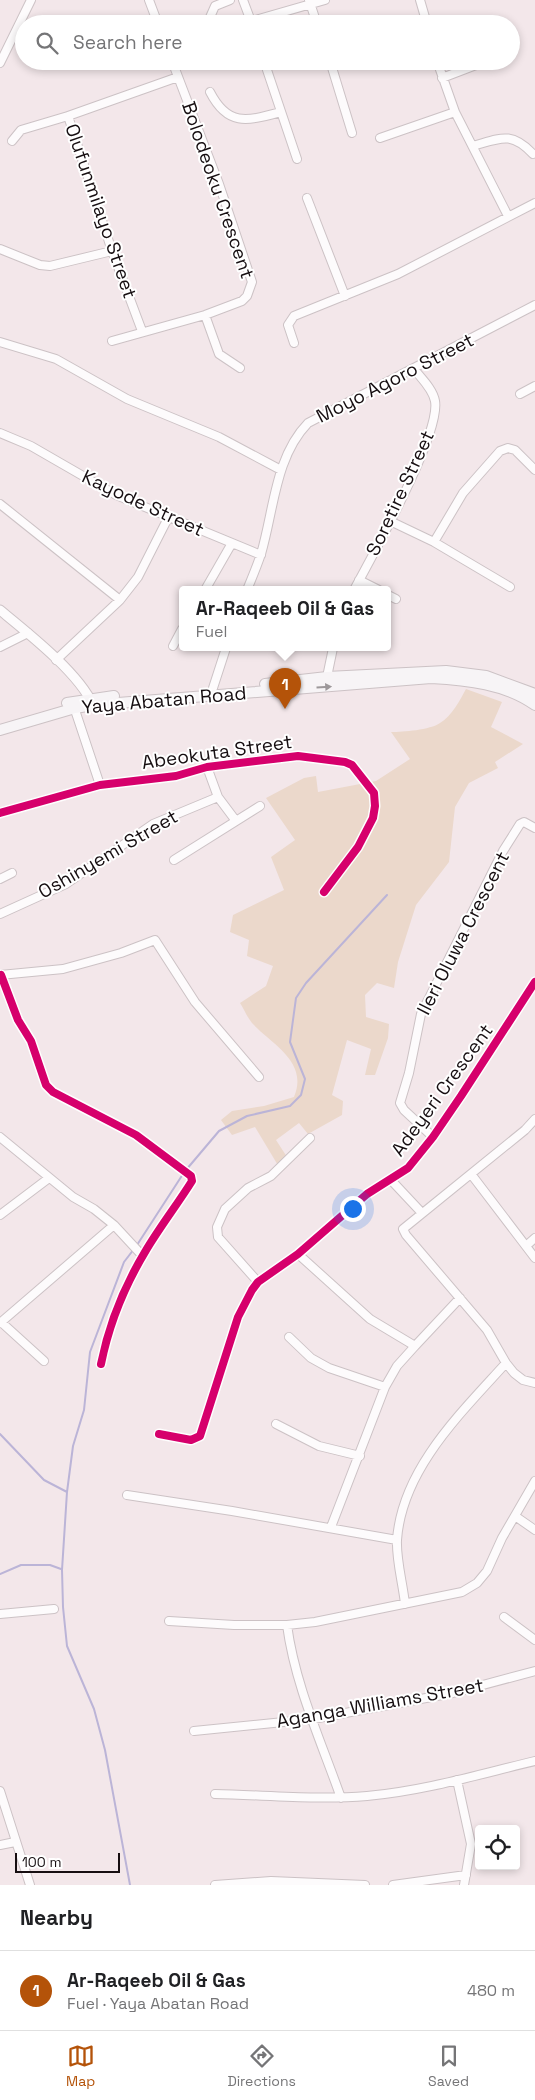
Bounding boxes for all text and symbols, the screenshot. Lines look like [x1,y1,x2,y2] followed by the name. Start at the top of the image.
[15,15,520,70] search box
[33,29,61,57] icon: search
[73,30,183,55] text: Search here
[176,98,260,282] street label: Bolodeoku Crescent
[59,120,143,302] street label: Olufunmilayo Street
[312,327,478,429] street label: Moyo Agoro Street
[360,426,440,560] street label: Soretire Street
[78,464,208,542] street label: Kayode Street
[179,586,391,651] popup
[196,596,374,621] text: Ar-Raqeeb Oil & Gas
[196,621,228,642] text: Fuel
[269,668,301,709] pin: 1
[81,680,247,720] street label: Yaya Abatan Road
[317,682,333,690] one-way arrow
[140,729,294,775] street label: Abeokuta Street
[34,804,182,904] street label: Oshinyemi Street
[411,847,515,1019] street label: Ileri Oluwa Crescent
[385,1019,499,1161] street label: Adeyeri Crescent
[340,1196,366,1222] your location
[274,1672,486,1734] street label: Aganga Williams Street
[475,1825,520,1870] map controls
[475,1825,520,1870] button: locate
[15,1850,120,1873] scale bar
[22,1853,61,1871] text: 100 m
[20,1904,93,1931] text: Nearby
[67,1968,246,1993] text: Ar-Raqeeb Oil & Gas
[32,1980,40,2001] text: 1
[467,1980,515,2001] text: 480 m
[67,1993,249,2014] text: Fuel · Yaya Abatan Road
[66,2042,95,2090] tab: Map
[227,2042,296,2090] tab: Directions
[428,2042,469,2090] tab: Saved

